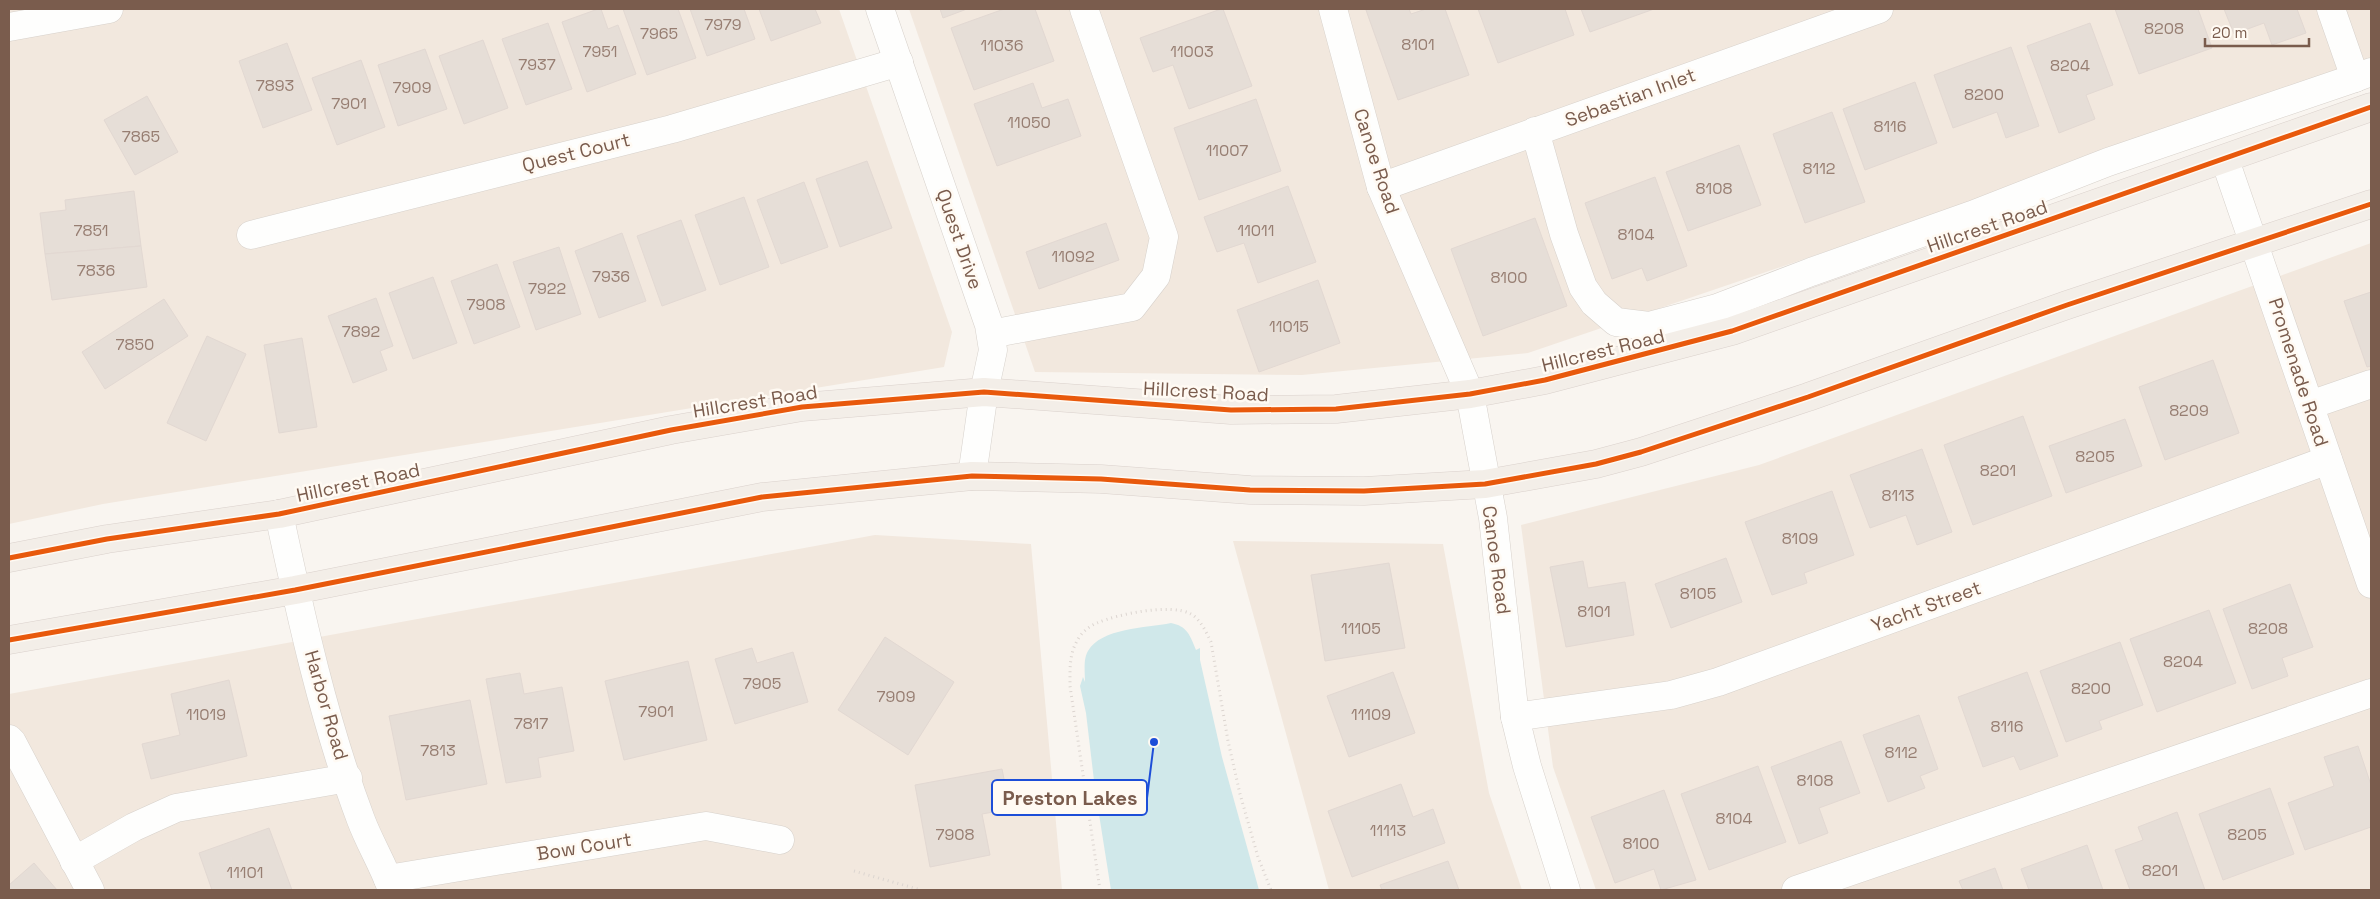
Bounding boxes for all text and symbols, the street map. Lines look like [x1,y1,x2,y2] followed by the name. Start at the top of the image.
[704,14,742,35] house number: 7979
[2205,15,2309,47] scale bar
[2144,18,2184,39] house number: 8208
[640,23,678,44] house number: 7965
[2212,23,2247,42] text: 20 m
[1401,34,1435,55] house number: 8101
[980,35,1024,56] house number: 11036
[583,41,617,62] house number: 7951
[1170,41,1214,62] house number: 11003
[518,54,556,75] house number: 7937
[2050,55,2090,76] house number: 8204
[1561,62,1699,133] street label: Sebastian Inlet
[256,75,294,96] house number: 7893
[393,77,431,98] house number: 7909
[1964,84,2004,105] house number: 8200
[331,93,367,114] house number: 7901
[1348,105,1405,217] street label: Canoe Road
[1007,112,1051,133] house number: 11050
[1873,116,1907,137] house number: 8116
[122,126,160,147] house number: 7865
[519,127,633,178] street label: Quest Court
[1206,140,1248,161] house number: 11007
[1803,158,1836,179] house number: 8112
[1696,178,1732,199] house number: 8108
[931,186,988,293] street label: Quest Drive
[1924,194,2051,259] street label: Hillcrest Road
[74,220,109,241] house number: 7851
[1237,220,1275,241] house number: 11011
[1618,224,1654,245] house number: 8104
[1051,246,1095,267] house number: 11092
[77,260,115,281] house number: 7836
[592,266,630,287] house number: 7936
[1490,267,1528,288] house number: 8100
[528,278,566,299] house number: 7922
[466,294,506,315] house number: 7908
[2263,295,2334,450] street label: Promenade Road
[1269,316,1309,337] house number: 11015
[342,321,380,342] house number: 7892
[1539,323,1667,378] street label: Hillcrest Road
[116,334,154,355] house number: 7850
[1142,376,1270,407] street label: Hillcrest Road
[691,379,819,424] street label: Hillcrest Road
[2169,400,2209,421] house number: 8209
[2075,446,2115,467] house number: 8205
[294,457,422,508] street label: Hillcrest Road
[1980,460,2016,481] house number: 8201
[1881,485,1915,506] house number: 8113
[1477,504,1516,616] street label: Canoe Road
[1782,528,1818,549] house number: 8109
[1868,575,1985,638] street label: Yacht Street
[1680,583,1716,604] house number: 8105
[1577,601,1611,622] house number: 8101
[1341,618,1381,639] house number: 11105
[2248,618,2288,639] house number: 8208
[299,647,354,763] street label: Harbor Road
[2163,651,2203,672] house number: 8204
[743,673,781,694] house number: 7905
[2071,678,2111,699] house number: 8200
[877,686,915,707] house number: 7909
[638,701,674,722] house number: 7901
[186,704,226,725] house number: 11019
[1351,704,1391,725] house number: 11109
[514,713,548,734] house number: 7817
[1990,716,2024,737] house number: 8116
[420,740,456,761] house number: 7813
[1885,742,1918,763] house number: 8112
[1797,770,1833,791] house number: 8108
[992,780,1147,815] callout: Preston Lakes
[1003,785,1137,811] text: Preston Lakes
[1716,808,1752,829] house number: 8104
[1370,820,1406,841] house number: 11113
[935,824,975,845] house number: 7908
[2227,824,2267,845] house number: 8205
[535,827,633,866] street label: Bow Court
[1622,833,1660,854] house number: 8100
[2142,860,2178,881] house number: 8201
[226,862,264,883] house number: 11101

